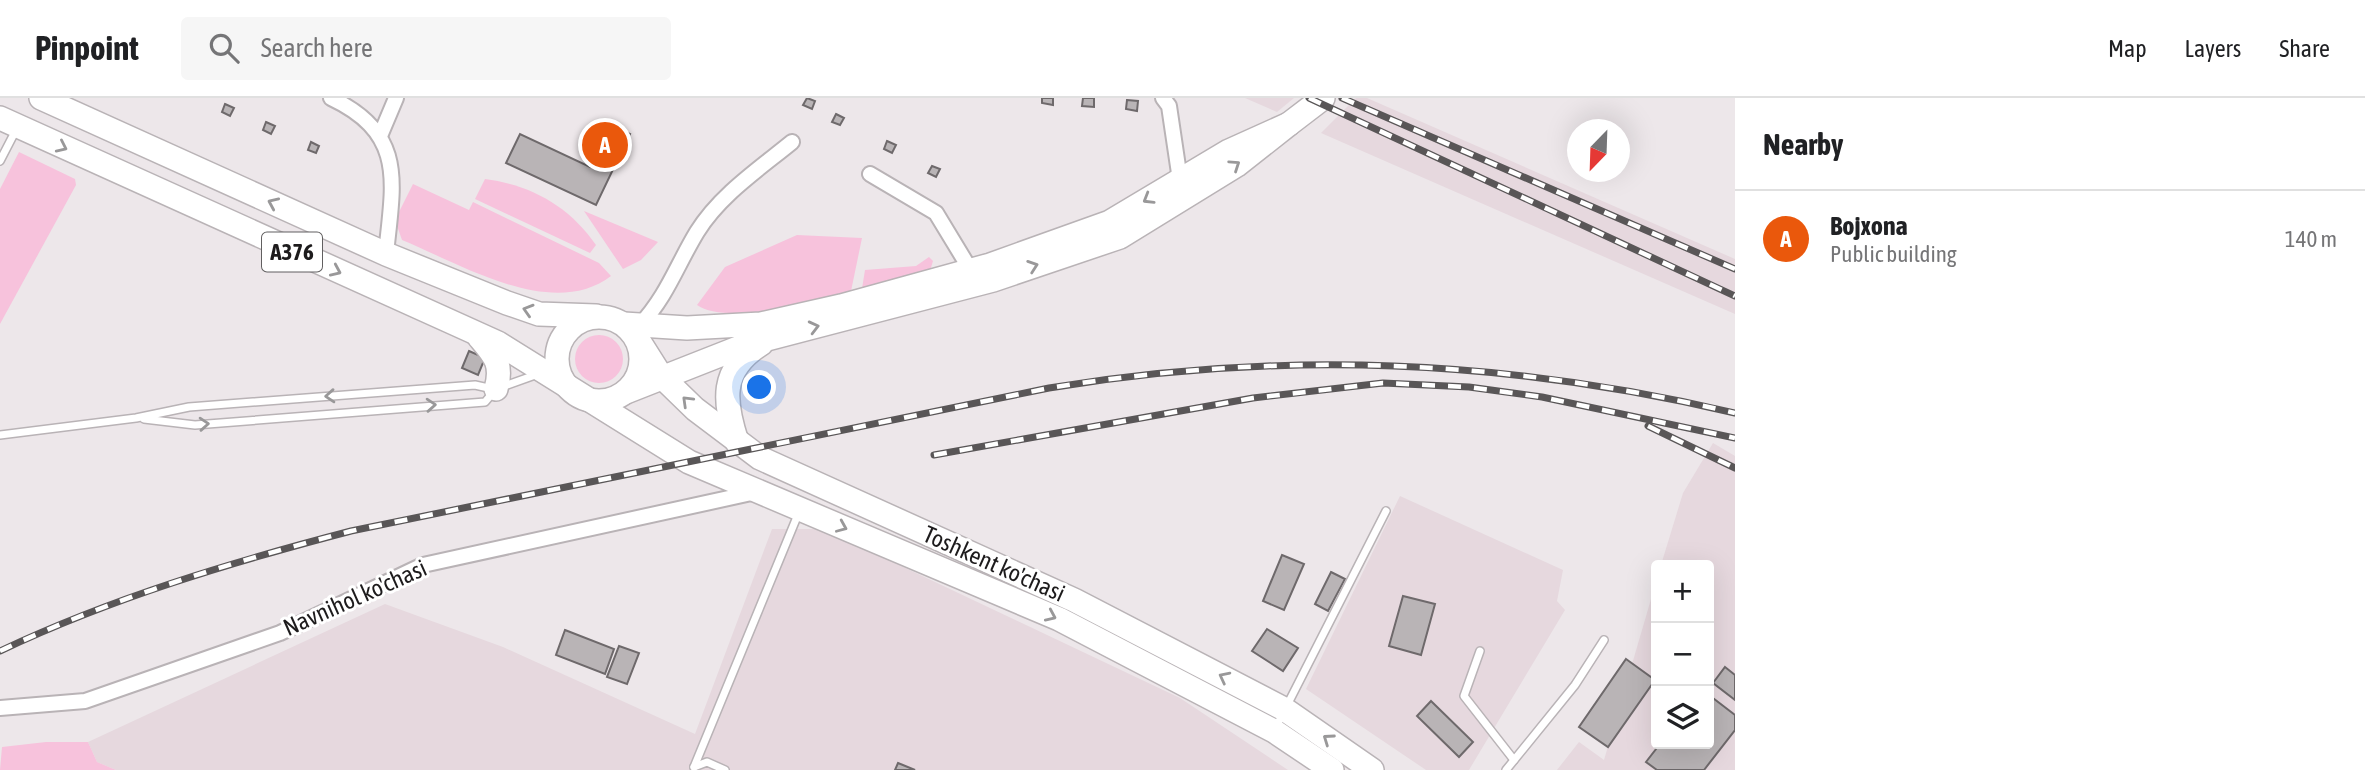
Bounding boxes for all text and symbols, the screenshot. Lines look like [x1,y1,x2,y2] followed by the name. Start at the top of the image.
[181,17,671,80] search box
[35,29,139,67] text: Pinpoint
[205,29,243,67] icon: search
[261,33,373,63] text: Search here
[2108,35,2147,62] text: Map
[2185,35,2241,62] text: Layers
[2279,35,2330,62] text: Share
[582,119,628,171] pin: A
[1567,119,1630,182] north arrow
[1763,127,1843,161] text: Nearby
[55,139,67,153] one-way arrow
[1227,161,1240,173] one-way arrow
[1143,191,1156,204] one-way arrow
[268,198,280,212] one-way arrow
[1830,211,1908,241] text: Bojxona
[1780,226,1792,252] text: A
[2285,226,2337,252] text: 140 m
[262,232,322,272] road number: A376
[1830,241,1957,267] text: Public building
[1026,260,1039,274] one-way arrow
[329,263,341,277] one-way arrow
[522,304,534,319] one-way arrow
[808,321,820,335] one-way arrow
[742,370,776,404] your location
[325,388,336,403] one-way arrow
[682,397,695,410] one-way arrow
[425,398,436,413] one-way arrow
[199,417,210,432] one-way arrow
[836,518,848,532] one-way arrow
[919,520,1069,607] street label: Toshkent ko'chasi
[279,554,431,641] street label: Navnihol ko'chasi
[1651,560,1714,749] map controls
[1651,560,1714,623] button: +
[1044,608,1057,622] one-way arrow
[1651,623,1714,686] button: −
[1219,672,1231,686] one-way arrow
[1651,686,1714,749] button: layers
[1323,735,1336,747] one-way arrow

